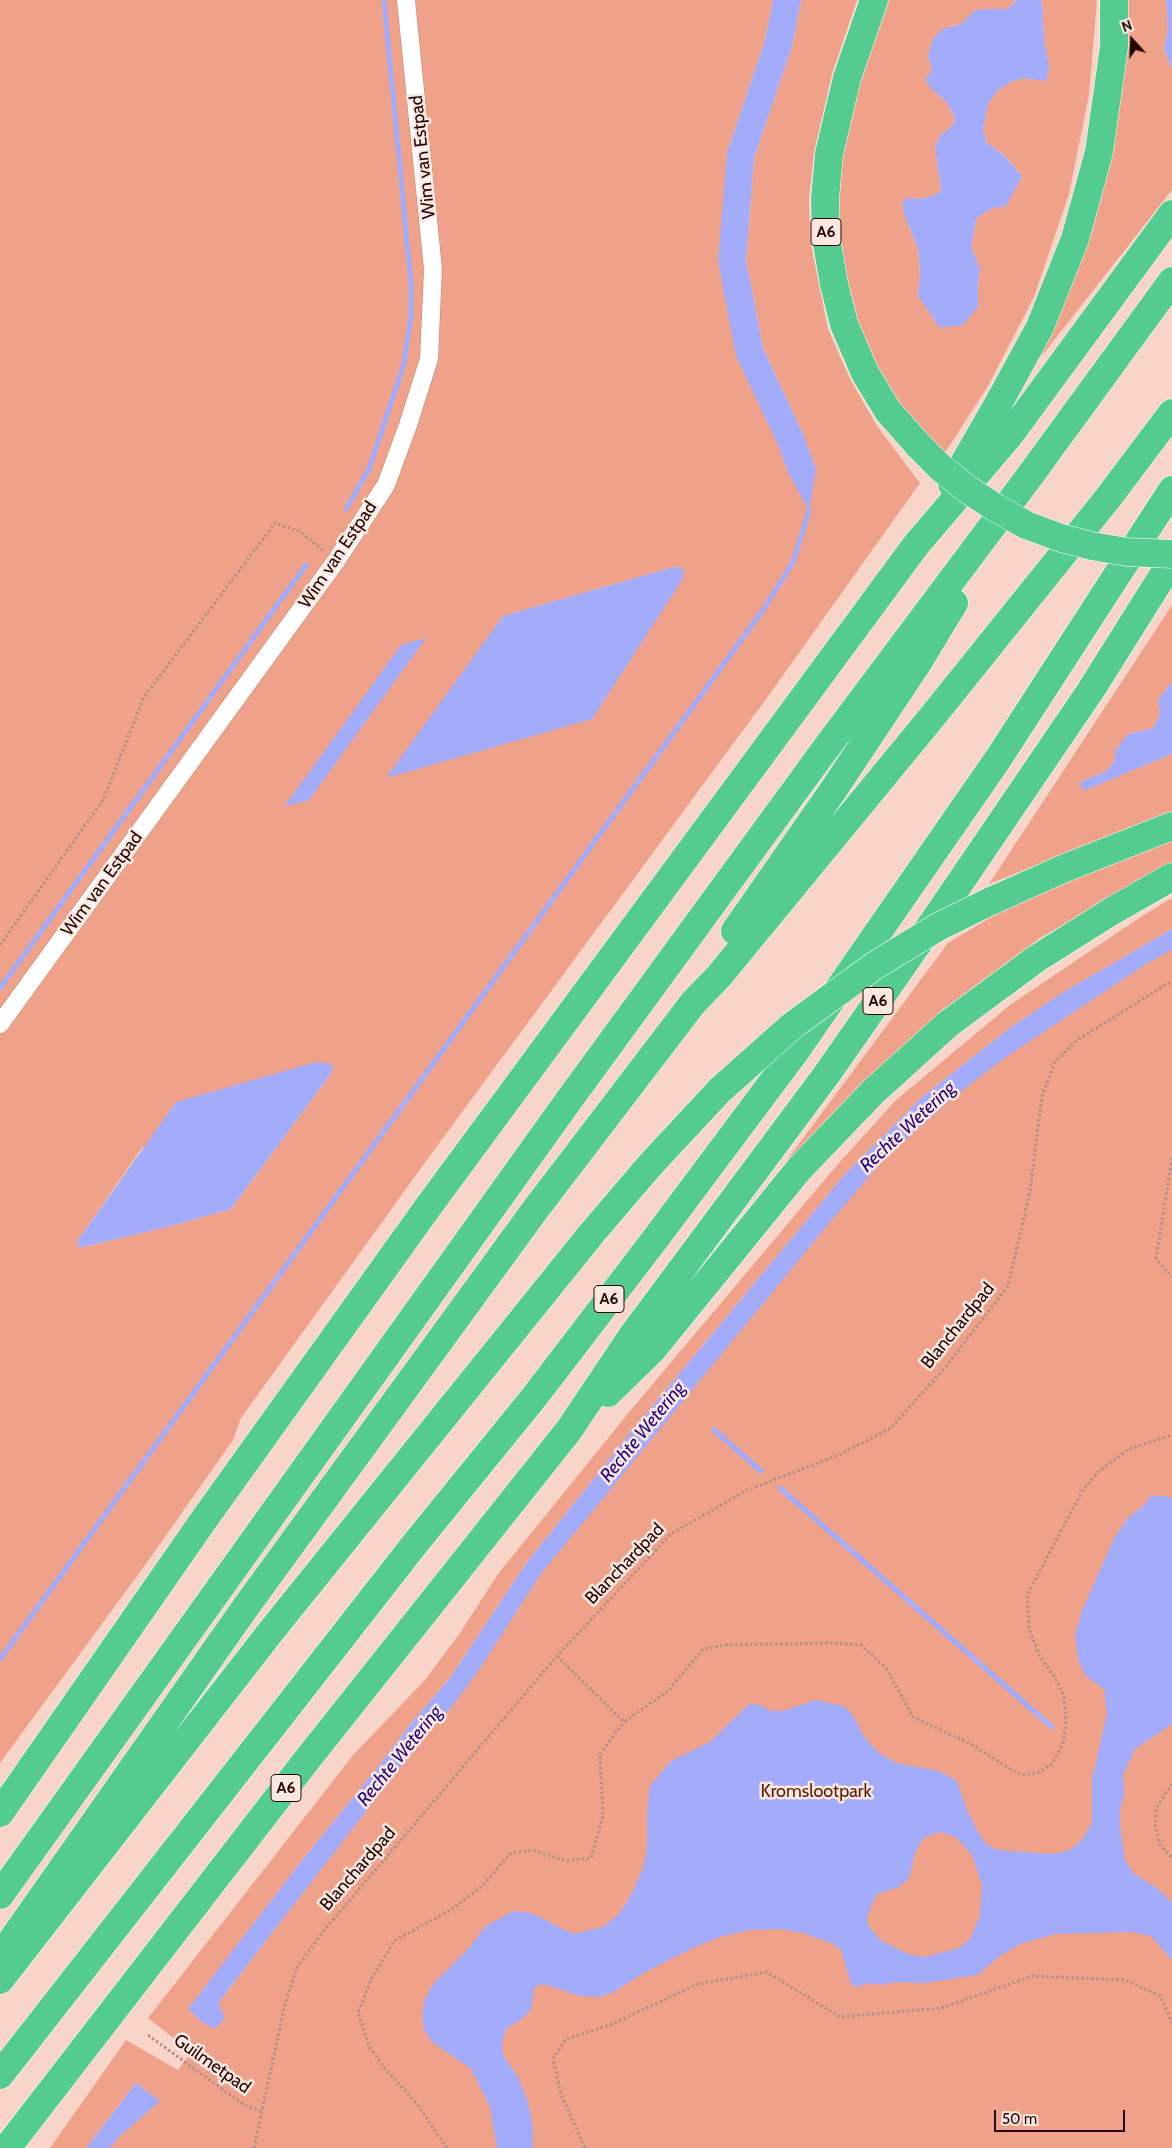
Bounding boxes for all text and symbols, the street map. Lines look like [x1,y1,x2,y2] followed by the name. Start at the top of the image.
[1107,15,1157,65] north arrow
[1119,16,1135,36] text: N
[406,94,440,220] street label: Wim van Estpad
[811,218,841,246] road number: A6
[294,497,382,613] street label: Wim van Estpad
[57,827,147,941] street label: Wim van Estpad
[863,988,893,1014] road number: A6
[855,1077,961,1177] water label: Rechte Wetering
[917,1279,999,1373] street label: Blanchardpad
[594,1286,624,1312] road number: A6
[596,1377,690,1487] water label: Rechte Wetering
[581,1519,669,1609] street label: Blanchardpad
[353,1701,447,1811] water label: Rechte Wetering
[271,1775,301,1802] road number: A6
[760,1781,872,1803] park label: Kromslootpark
[316,1823,400,1915] street label: Blanchardpad
[169,2030,255,2098] street label: Guilmetpad
[997,2100,1128,2132] scale bar
[1002,2110,1037,2128] text: 50 m

